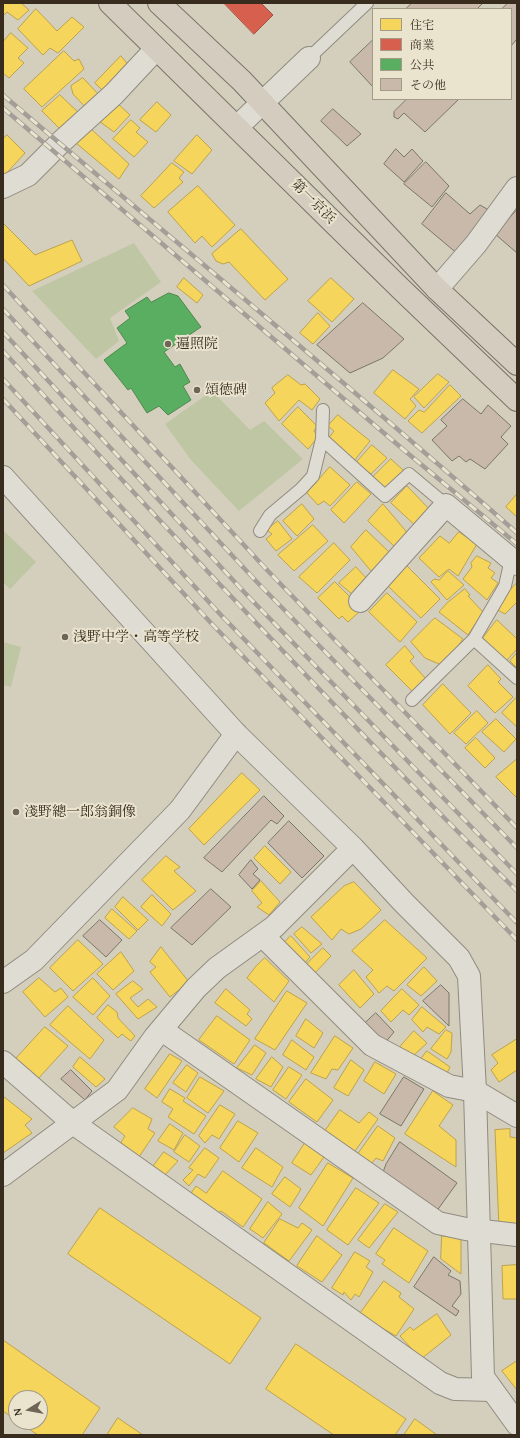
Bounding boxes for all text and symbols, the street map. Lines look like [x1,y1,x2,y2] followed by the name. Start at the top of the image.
[372,8,512,100] legend
[410,16,434,33] text: 住宅
[410,36,434,53] text: 商業
[410,56,434,73] text: 公共
[410,76,446,93] text: その他
[287,176,339,228] street label: 第一京浜
[176,336,218,352] place label: 遍照院
[163,339,173,349] marker: 遍照院
[205,382,247,398] place label: 頌徳碑
[192,385,202,395] marker: 頌徳碑
[73,629,199,645] place label: 浅野中学・高等学校
[60,632,70,642] marker: 浅野中学・高等学校
[24,804,136,820] place label: 淺野總一郎翁銅像
[11,807,21,817] marker: 淺野總一郎翁銅像
[8,1390,48,1430] north arrow
[9,1407,26,1417] text: N

